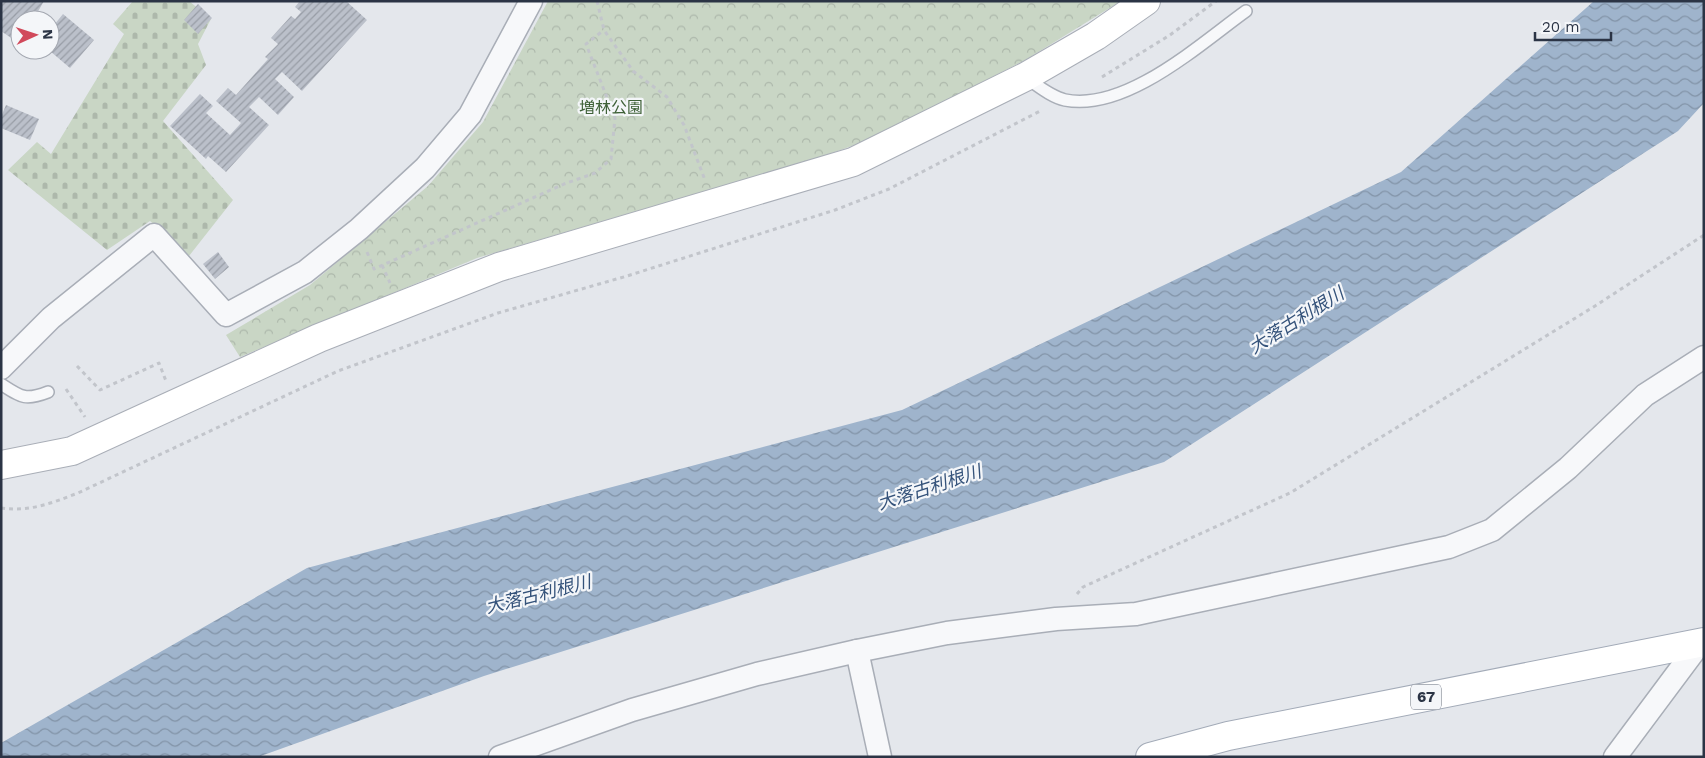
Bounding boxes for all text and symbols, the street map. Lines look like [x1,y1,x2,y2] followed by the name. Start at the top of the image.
[10,10,60,60] north arrow
[1535,10,1611,42] scale bar
[1542,18,1580,36] text: 20 m
[40,29,56,40] text: N
[579,98,643,117] park label: 増林公園
[1245,281,1349,358] water label: 大落古利根川
[874,460,986,514] water label: 大落古利根川
[483,570,595,617] water label: 大落古利根川
[1411,684,1441,710] road number: 67

